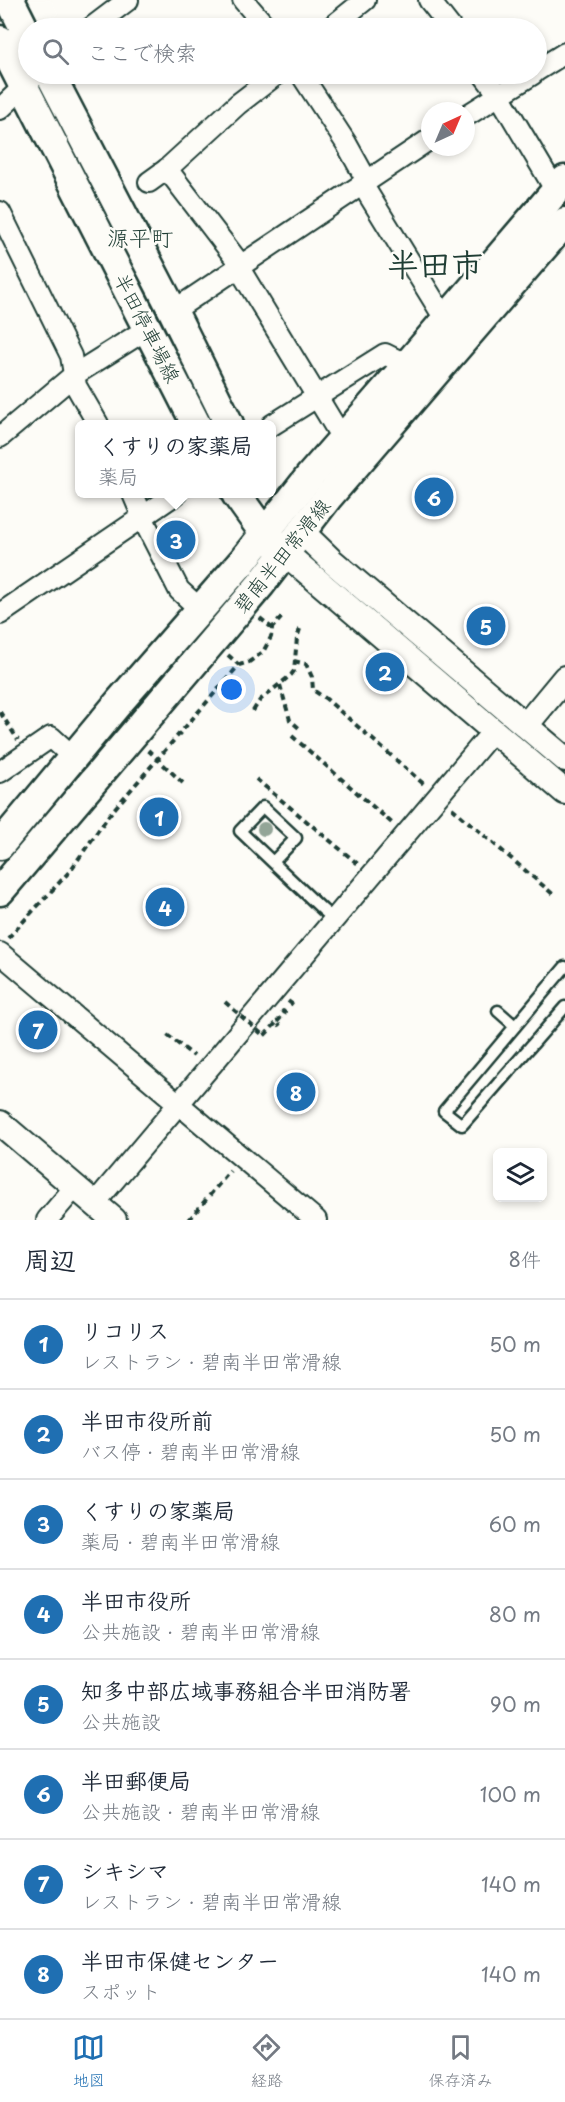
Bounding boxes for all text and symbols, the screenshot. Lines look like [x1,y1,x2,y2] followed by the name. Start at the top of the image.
[18,18,547,84] search box
[39,35,72,68] icon: search
[87,35,197,68] text: ここで検索
[421,102,475,156] north arrow
[107,220,173,253] district label: 源平町
[387,239,483,287] district label: 半田市
[107,267,188,388] street label: 半田停車場線
[75,420,276,498] popup
[98,428,253,461] text: くすりの家薬局
[98,461,138,491] text: 薬局
[414,474,454,520] pin: 6
[226,492,337,619] street label: 碧南半田常滑線
[156,518,195,562] pin: 3
[466,604,506,648] pin: 5
[366,650,404,694] pin: 2
[217,675,246,704] your location
[140,794,178,840] pin: 1
[146,884,184,930] pin: 4
[18,1008,57,1052] pin: 7
[276,1070,316,1114] pin: 8
[493,1148,547,1202] map controls
[493,1148,547,1202] button: layers
[24,1240,76,1279] text: 周辺
[509,1244,541,1274] text: 8件
[81,1313,169,1346] text: リコリス
[39,1329,48,1359] text: 1
[489,1329,541,1359] text: 50 m
[81,1346,341,1376] text: レストラン · 碧南半田常滑線
[81,1403,213,1436] text: 半田市役所前
[36,1419,51,1449] text: 2
[489,1419,541,1449] text: 50 m
[81,1436,300,1466] text: バス停 · 碧南半田常滑線
[81,1493,235,1526] text: くすりの家薬局
[37,1509,50,1539] text: 3
[489,1509,541,1539] text: 60 m
[81,1526,280,1556] text: 薬局 · 碧南半田常滑線
[81,1583,191,1616] text: 半田市役所
[37,1599,50,1629] text: 4
[489,1599,541,1629] text: 80 m
[81,1616,320,1646] text: 公共施設 · 碧南半田常滑線
[81,1673,411,1706] text: 知多中部広域事務組合半田消防署
[37,1689,50,1719] text: 5
[490,1689,541,1719] text: 90 m
[81,1706,161,1736] text: 公共施設
[81,1763,191,1796] text: 半田郵便局
[36,1779,51,1809] text: 6
[480,1779,541,1809] text: 100 m
[81,1796,320,1826] text: 公共施設 · 碧南半田常滑線
[81,1853,169,1886] text: シキシマ
[38,1869,49,1899] text: 7
[481,1869,541,1899] text: 140 m
[81,1886,341,1916] text: レストラン · 碧南半田常滑線
[81,1943,279,1976] text: 半田市保健センター
[37,1959,50,1989] text: 8
[481,1959,541,1989] text: 140 m
[81,1976,161,2006] text: スポット
[72,2031,105,2091] tab: 地図
[250,2031,283,2091] tab: 経路
[428,2031,492,2091] tab: 保存済み

